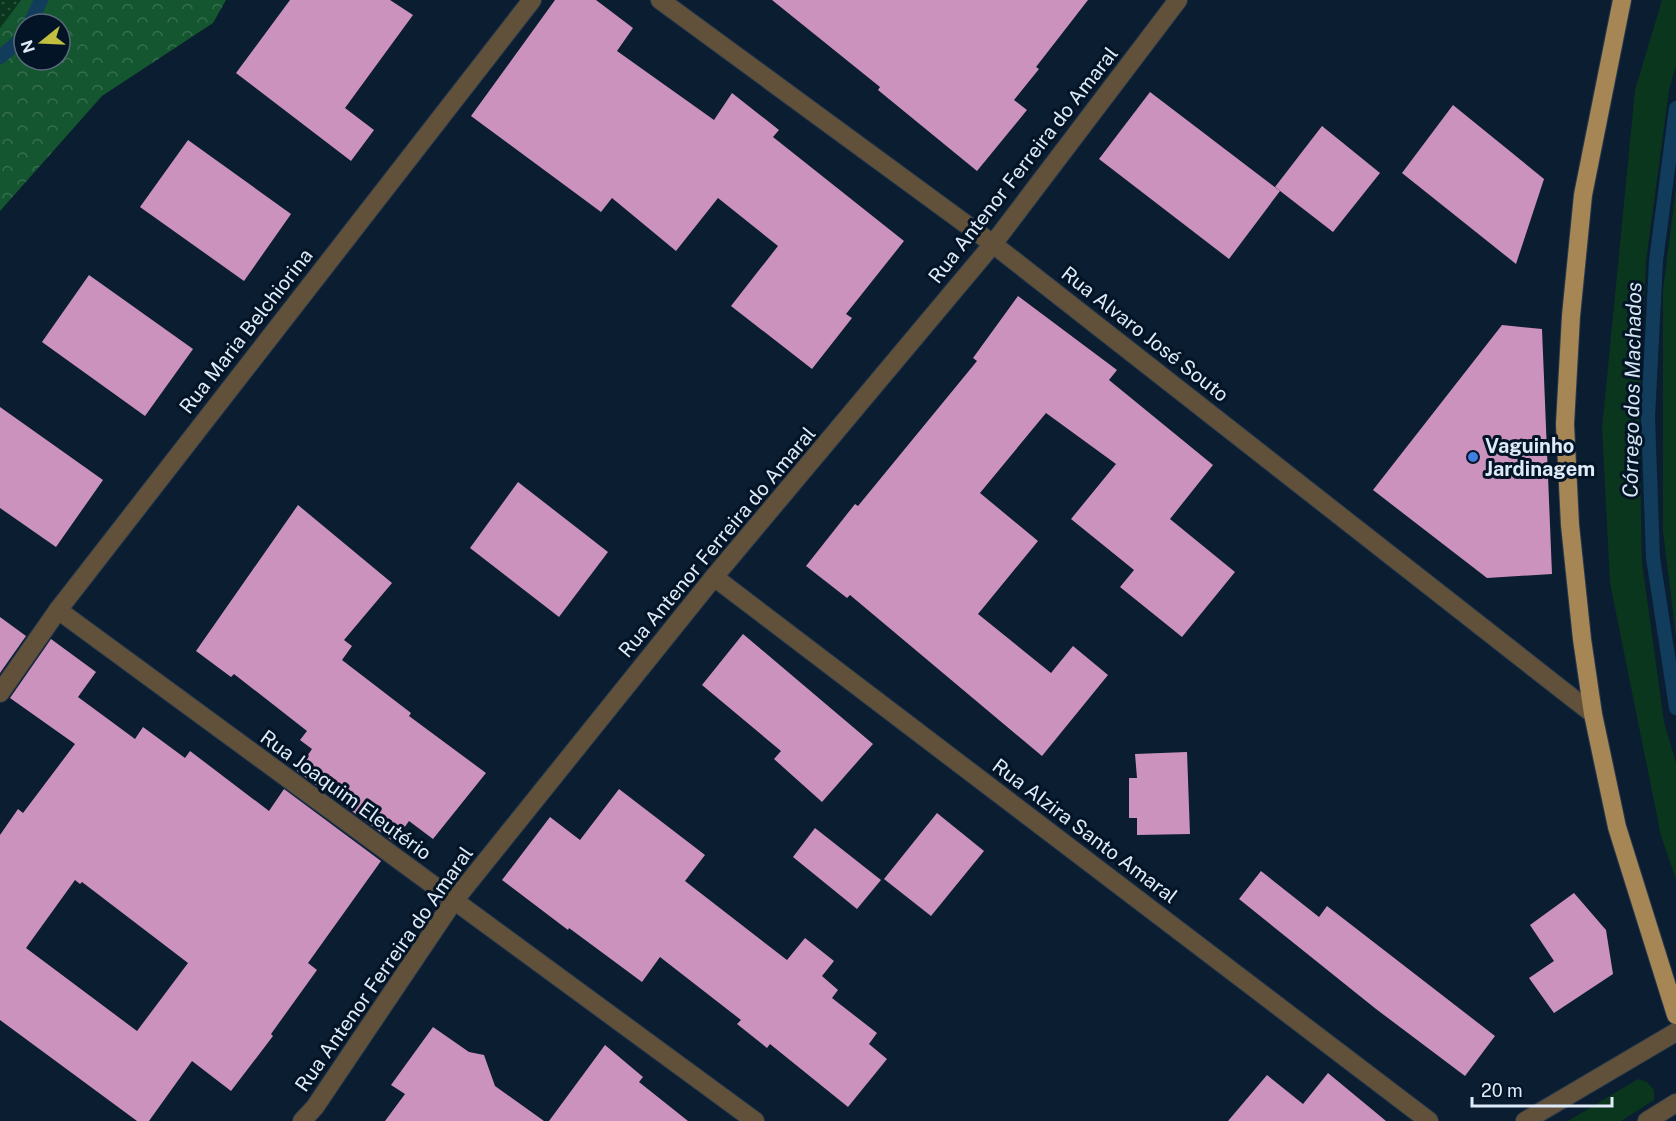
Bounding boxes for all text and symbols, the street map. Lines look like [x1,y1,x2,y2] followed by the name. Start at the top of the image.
[12,12,72,72] north arrow
[17,38,39,55] text: N
[923,42,1123,288] street label: Rua Antenor Ferreira do Amaral
[174,244,318,418] street label: Rua Maria Belchiorina
[1057,261,1233,407] street label: Rua Alvaro José Souto
[1618,282,1646,498] water label: Córrego dos Machados
[613,422,821,662] street label: Rua Antenor Ferreira do Amaral
[1485,434,1595,481] place label: Vaguinho Jardinagem
[1466,450,1480,464] marker: Vaguinho Jardinagem
[256,725,436,865] street label: Rua Joaquim Eleutério
[988,754,1182,908] street label: Rua Alzira Santo Amaral
[290,842,478,1096] street label: Rua Antenor Ferreira do Amaral
[1472,1070,1612,1108] scale bar
[1481,1080,1523,1101] text: 20 m

